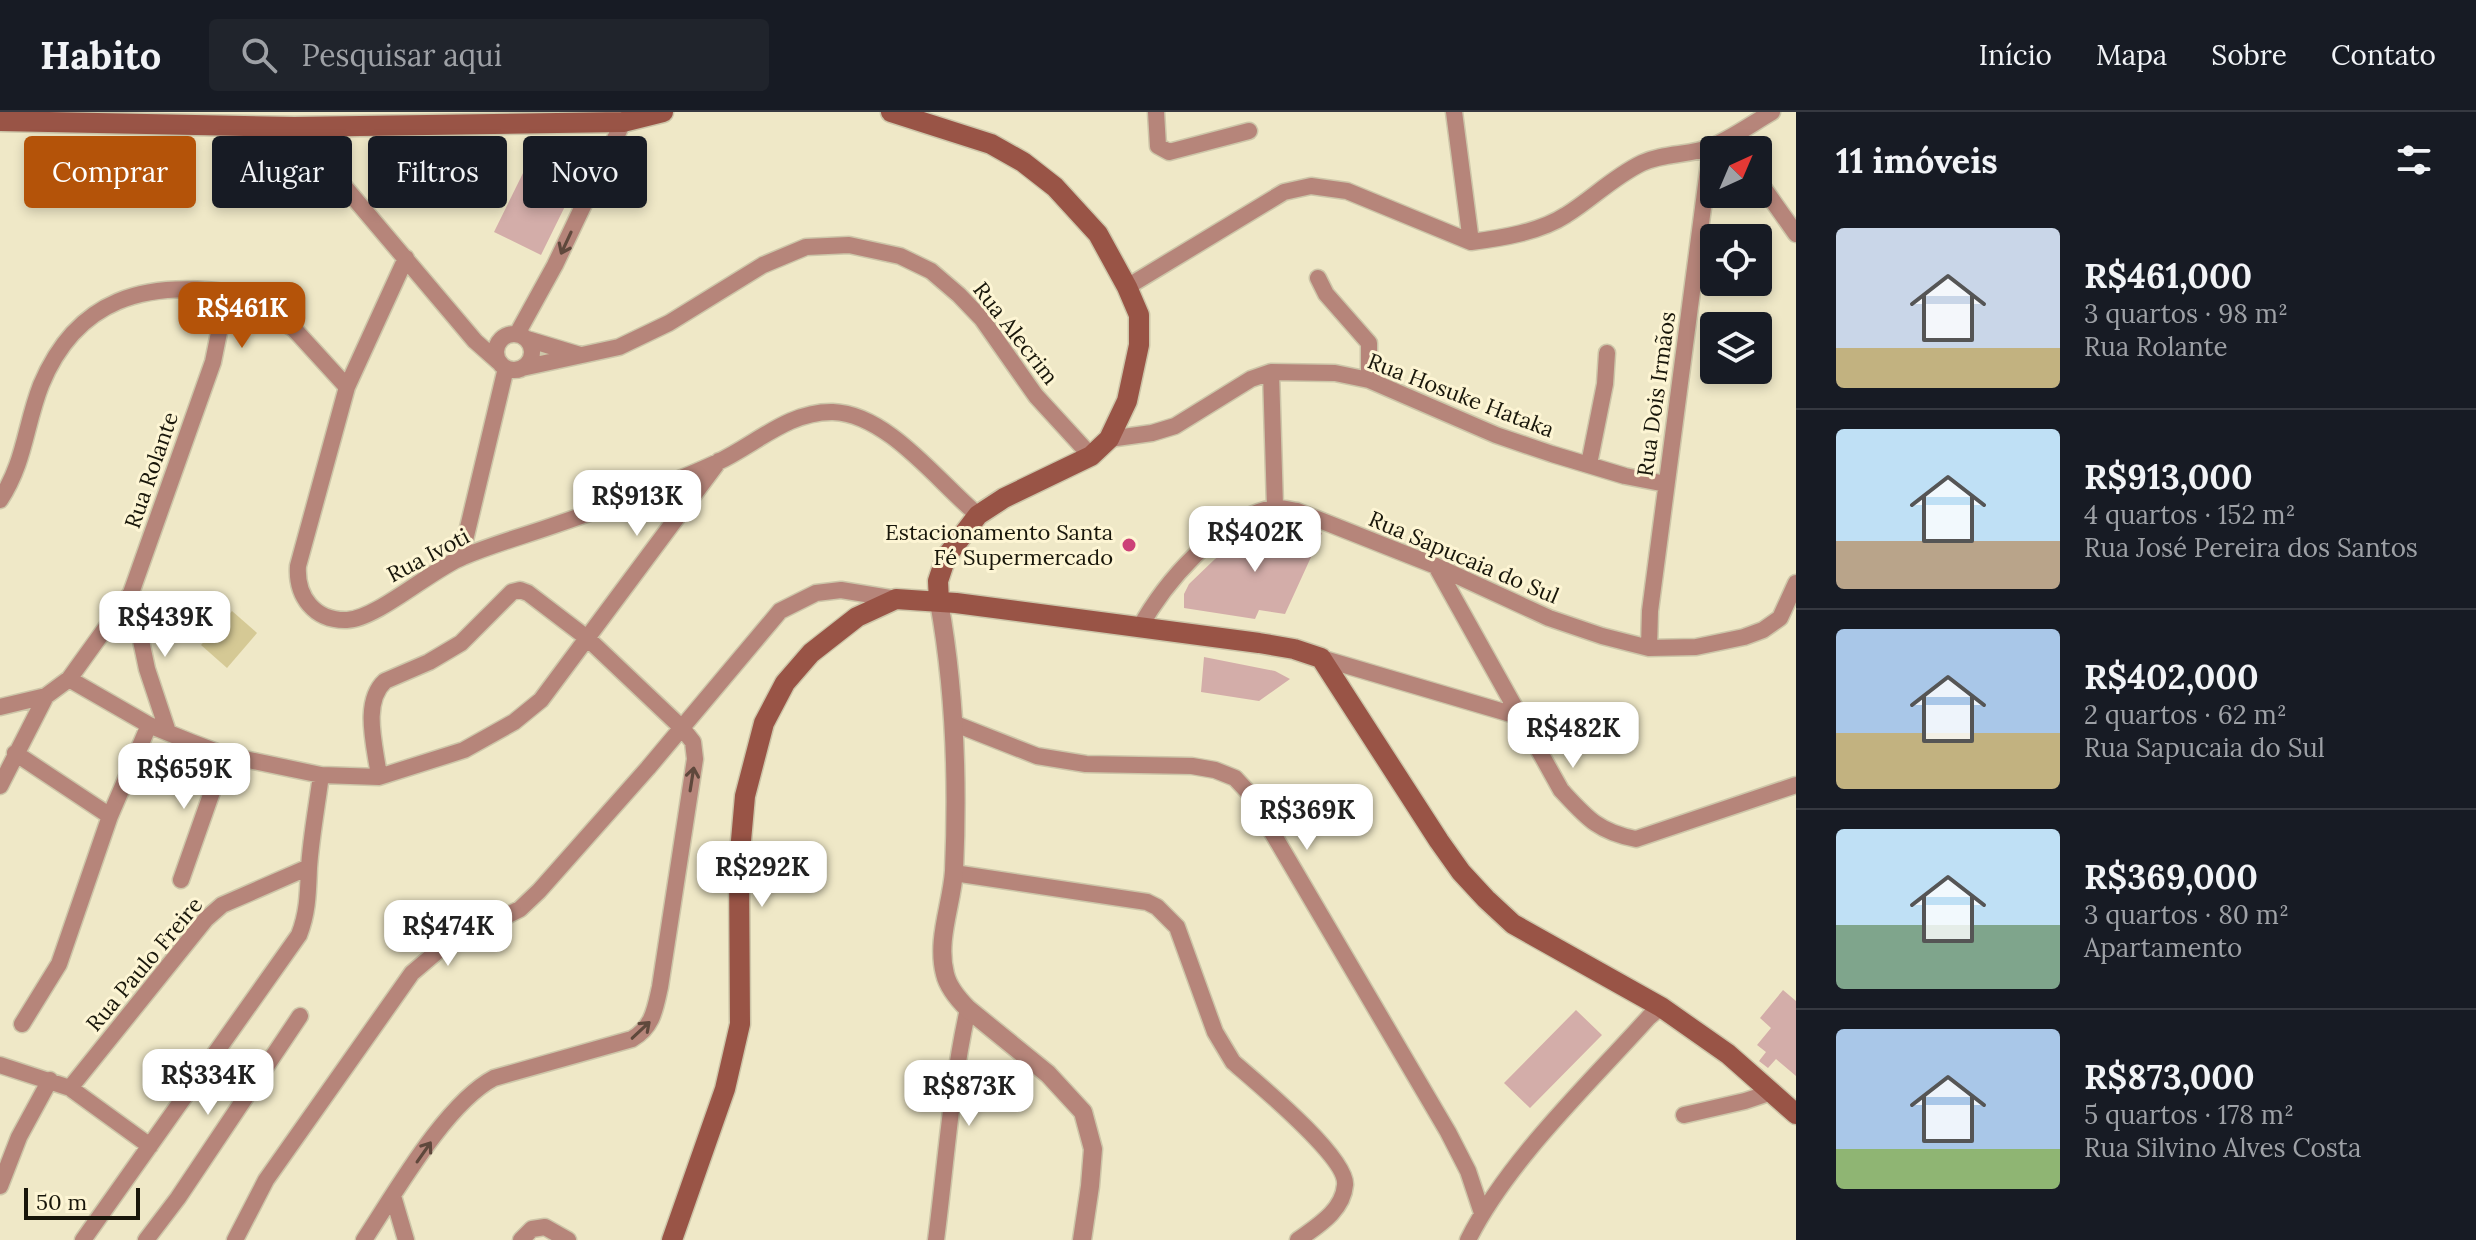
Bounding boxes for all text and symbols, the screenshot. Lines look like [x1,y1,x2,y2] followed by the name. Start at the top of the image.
[209,19,769,91] search box
[40,31,161,79] text: Habito
[237,33,281,77] icon: search
[301,36,502,74] text: Pesquisar aqui
[1979,37,2052,73] text: Início
[2096,37,2167,73] text: Mapa
[2211,37,2287,73] text: Sobre
[2331,37,2436,73] text: Contato
[24,136,196,208] chip: Comprar
[212,136,352,208] chip: Alugar
[368,136,507,208] chip: Filtros
[523,136,647,208] chip: Novo
[1700,136,1772,208] north arrow
[1700,136,1772,384] map controls
[2392,138,2436,182] icon: filters
[1836,139,1998,182] text: 11 imóveis
[1700,224,1772,296] button: locate
[558,231,573,255] one-way arrow
[2084,254,2252,297] text: R$461,000
[1900,260,1996,356] icon: home
[967,276,1065,390] street label: Rua Alecrim
[177,282,307,350] pin: R$461K
[196,291,288,324] text: R$461K
[2084,297,2288,330] text: 3 quartos · 98 m²
[1631,310,1681,478] street label: Rua Dois Irmãos
[1700,312,1772,384] button: layers
[2084,330,2228,363] text: Rua Rolante
[1364,347,1558,443] street label: Rua Hosuke Hataka
[118,408,184,532] street label: Rua Rolante
[2084,455,2253,498] text: R$913,000
[1900,461,1996,557] icon: home
[572,470,702,538] pin: R$913K
[591,479,683,512] text: R$913K
[2084,498,2295,531] text: 4 quartos · 152 m²
[1365,504,1563,610] street label: Rua Sapucaia do Sul
[1190,506,1320,574] pin: R$402K
[1207,515,1303,548] text: R$402K
[885,518,1113,571] place label: Estacionamento Santa Fé Supermercado
[382,522,474,588] street label: Rua Ivoti
[2084,531,2418,564] text: Rua José Pereira dos Santos
[1120,536,1138,554] marker: Estacionamento Santa Fé Supermercado
[100,591,230,659] pin: R$439K
[117,600,213,633] text: R$439K
[2084,655,2259,698] text: R$402,000
[1900,661,1996,757] icon: home
[2084,698,2287,731] text: 2 quartos · 62 m²
[1508,702,1638,770] pin: R$482K
[1526,711,1620,744] text: R$482K
[2084,731,2325,764] text: Rua Sapucaia do Sul
[119,743,249,811] pin: R$659K
[136,752,232,785] text: R$659K
[685,767,700,792] one-way arrow
[1242,784,1372,852] pin: R$369K
[1259,793,1355,826] text: R$369K
[697,841,827,909] pin: R$292K
[715,850,809,883] text: R$292K
[2084,855,2258,898] text: R$369,000
[1900,861,1996,957] icon: home
[80,891,208,1037] street label: Rua Paulo Freire
[2084,898,2289,931] text: 3 quartos · 80 m²
[383,900,513,968] pin: R$474K
[402,909,494,942] text: R$474K
[2084,931,2242,964] text: Apartamento
[631,1021,651,1040] one-way arrow
[143,1049,273,1117] pin: R$334K
[2084,1055,2255,1098] text: R$873,000
[161,1058,255,1091] text: R$334K
[904,1060,1034,1128] pin: R$873K
[1900,1061,1996,1157] icon: home
[922,1069,1016,1102] text: R$873K
[2084,1098,2294,1131] text: 5 quartos · 178 m²
[2084,1131,2361,1164] text: Rua Silvino Alves Costa
[416,1142,432,1164] one-way arrow
[24,1184,140,1220] scale bar
[36,1188,87,1216] text: 50 m

